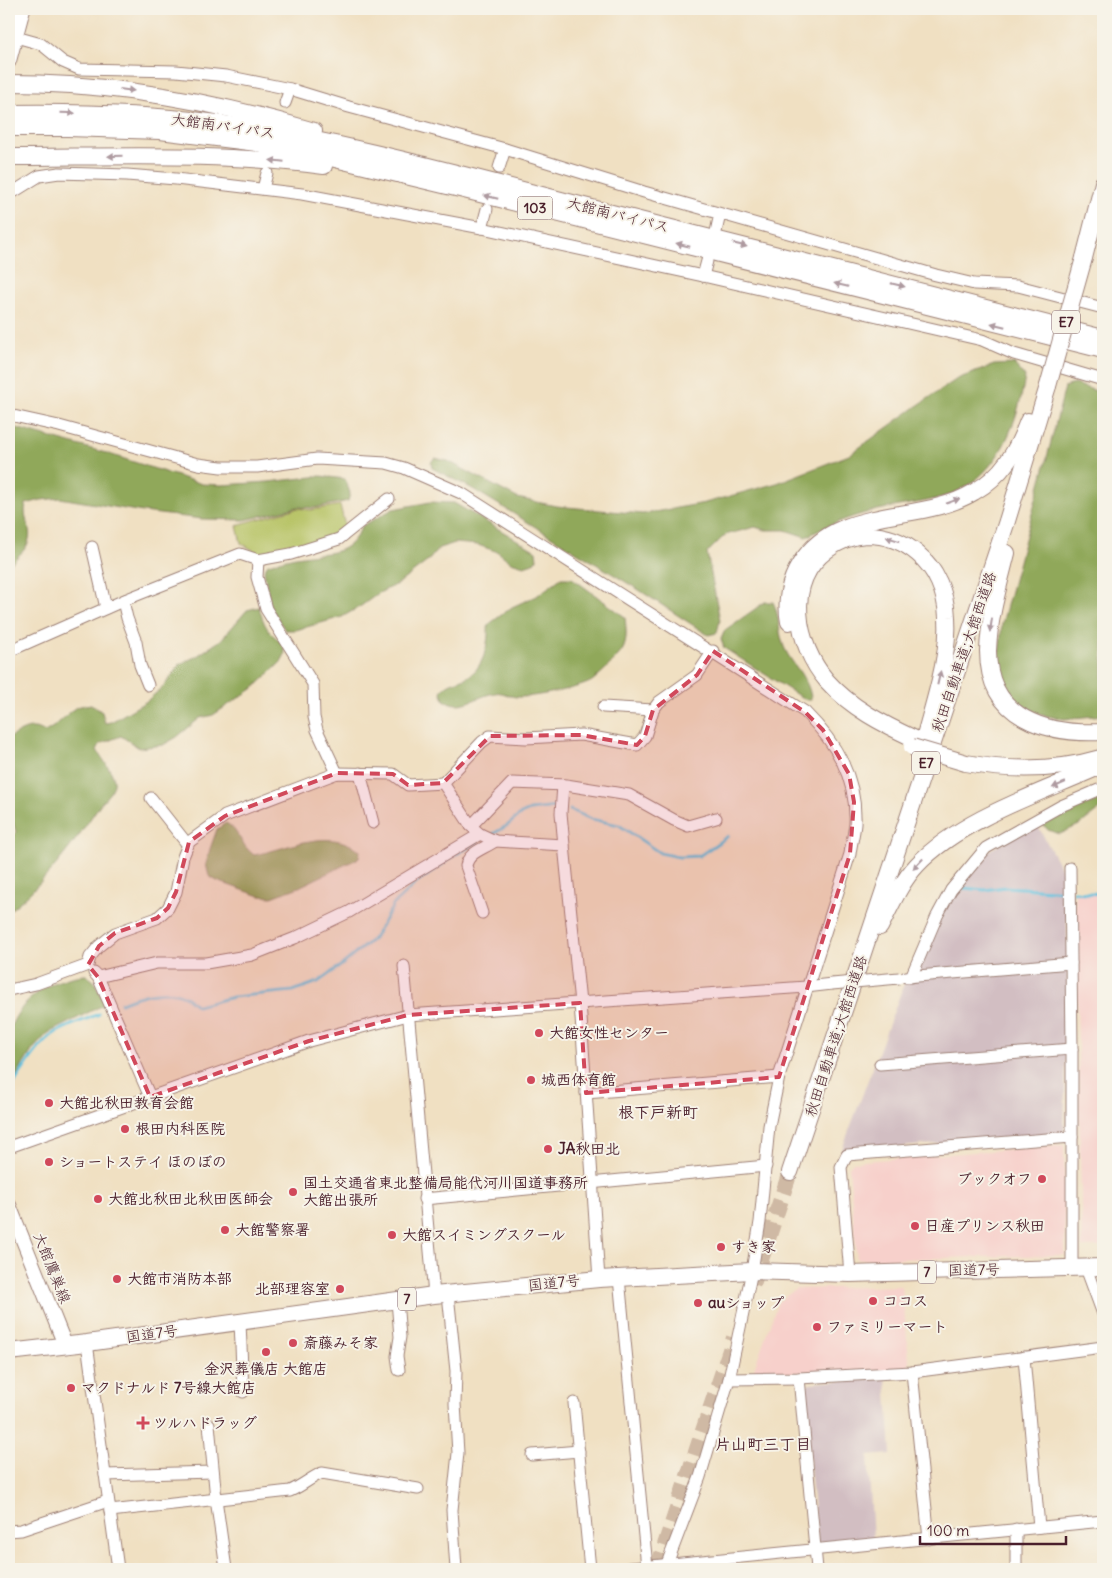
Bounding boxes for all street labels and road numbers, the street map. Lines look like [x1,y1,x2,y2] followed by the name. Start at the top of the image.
[170,109,276,142] street label: 大館南バイパス
[565,193,671,236] street label: 大館南バイパス
[518,197,552,220] road number: 103
[1052,311,1080,334] road number: E7
[927,569,1000,735] street label: 秋田自動車道;大館西道路
[912,751,940,774] road number: E7
[800,953,871,1119] street label: 秋田自動車道;大館西道路
[30,1229,75,1306] street label: 大館鷹巣線
[918,1260,936,1284] road number: 7
[948,1260,1000,1279] street label: 国道7号
[527,1270,581,1295] street label: 国道7号
[398,1288,416,1310] road number: 7
[125,1320,179,1347] street label: 国道7号

